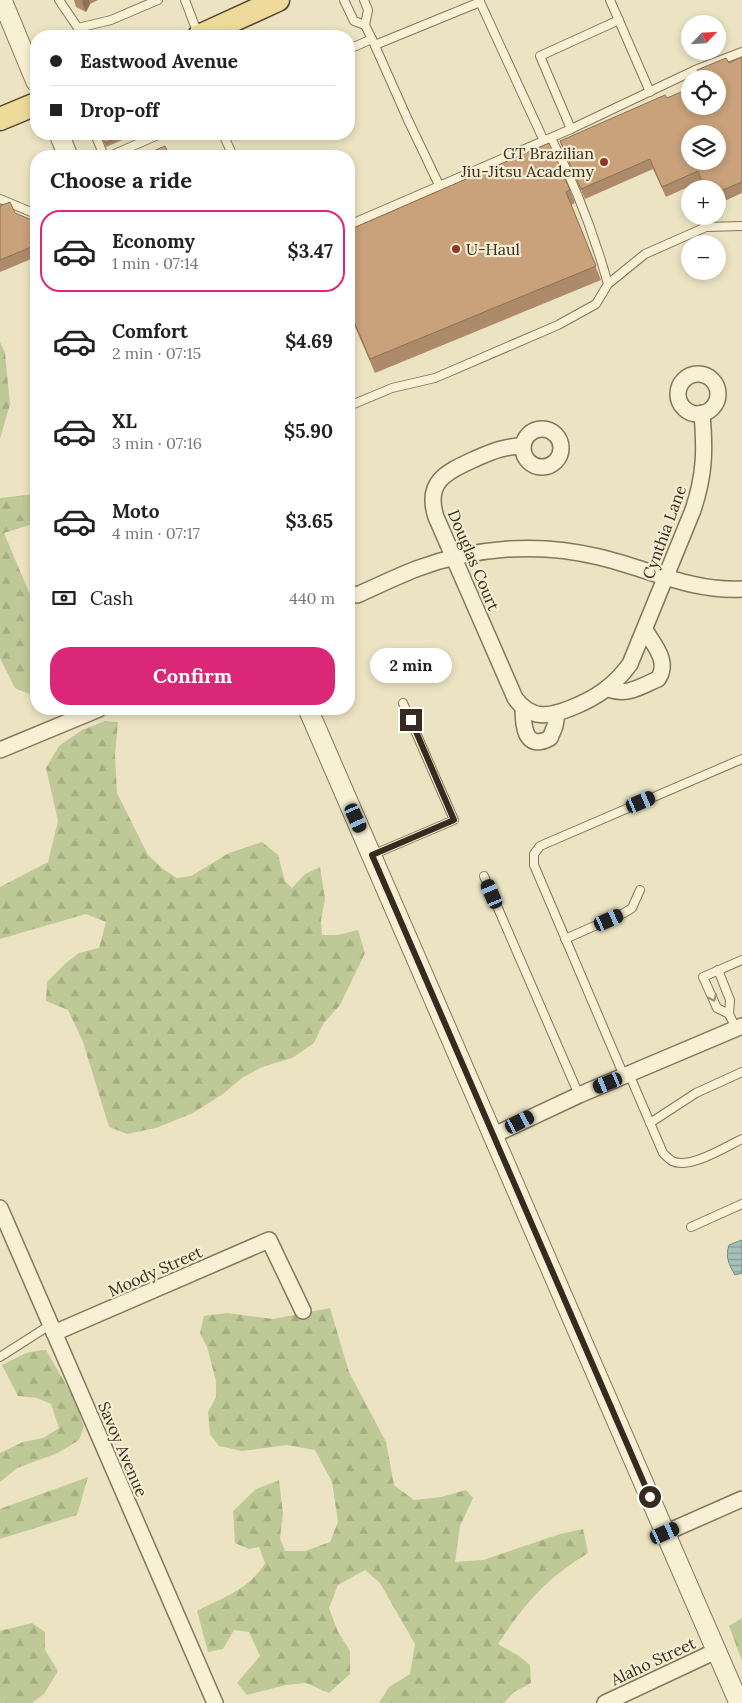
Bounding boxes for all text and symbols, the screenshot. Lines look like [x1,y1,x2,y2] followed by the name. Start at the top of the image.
[681,15,726,60] north arrow
[681,15,726,280] map controls
[80,49,238,73] text: Eastwood Avenue
[681,70,726,115] button: locate
[80,98,159,122] text: Drop-off
[681,125,726,170] button: layers
[460,143,595,181] place label: GT Brazilian Jiu-Jitsu Academy
[598,156,610,168] marker: GT Brazilian Jiu-Jitsu Academy
[50,166,192,194] text: Choose a ride
[681,180,726,225] button: +
[52,229,97,274] icon: car
[112,229,195,253] text: Economy
[681,235,726,280] button: −
[287,239,333,263] text: $3.47
[466,239,520,259] place label: U-Haul
[450,243,462,255] marker: U-Haul
[112,253,198,273] text: 1 min · 07:14
[52,319,97,364] icon: car
[112,319,188,343] text: Comfort
[285,329,333,353] text: $4.69
[112,343,201,363] text: 2 min · 07:15
[52,409,97,454] icon: car
[112,409,137,433] text: XL
[284,419,333,443] text: $5.90
[112,433,202,453] text: 3 min · 07:16
[638,482,690,582] street label: Cynthia Lane
[52,499,97,544] icon: car
[112,499,159,523] text: Moto
[444,507,505,614] street label: Douglas Court
[286,509,333,533] text: $3.65
[112,523,200,543] text: 4 min · 07:17
[50,584,78,612] icon: cash
[90,586,133,610] text: Cash
[289,588,335,608] text: 440 m
[50,647,335,705] button: Confirm
[370,648,452,682] callout: 2 min
[390,655,432,675] text: 2 min
[400,709,422,731] route end
[624,789,657,815] car
[343,801,368,835] car
[479,877,504,911] car
[592,907,625,933] car
[707,993,717,1002] one-way arrow
[591,1070,624,1096] car
[503,1109,536,1135] car
[105,1241,206,1301] street label: Moody Street
[94,1398,152,1500] street label: Savoy Avenue
[639,1486,661,1508] route start
[648,1520,681,1546] car
[607,1632,699,1690] street label: Alaho Street

